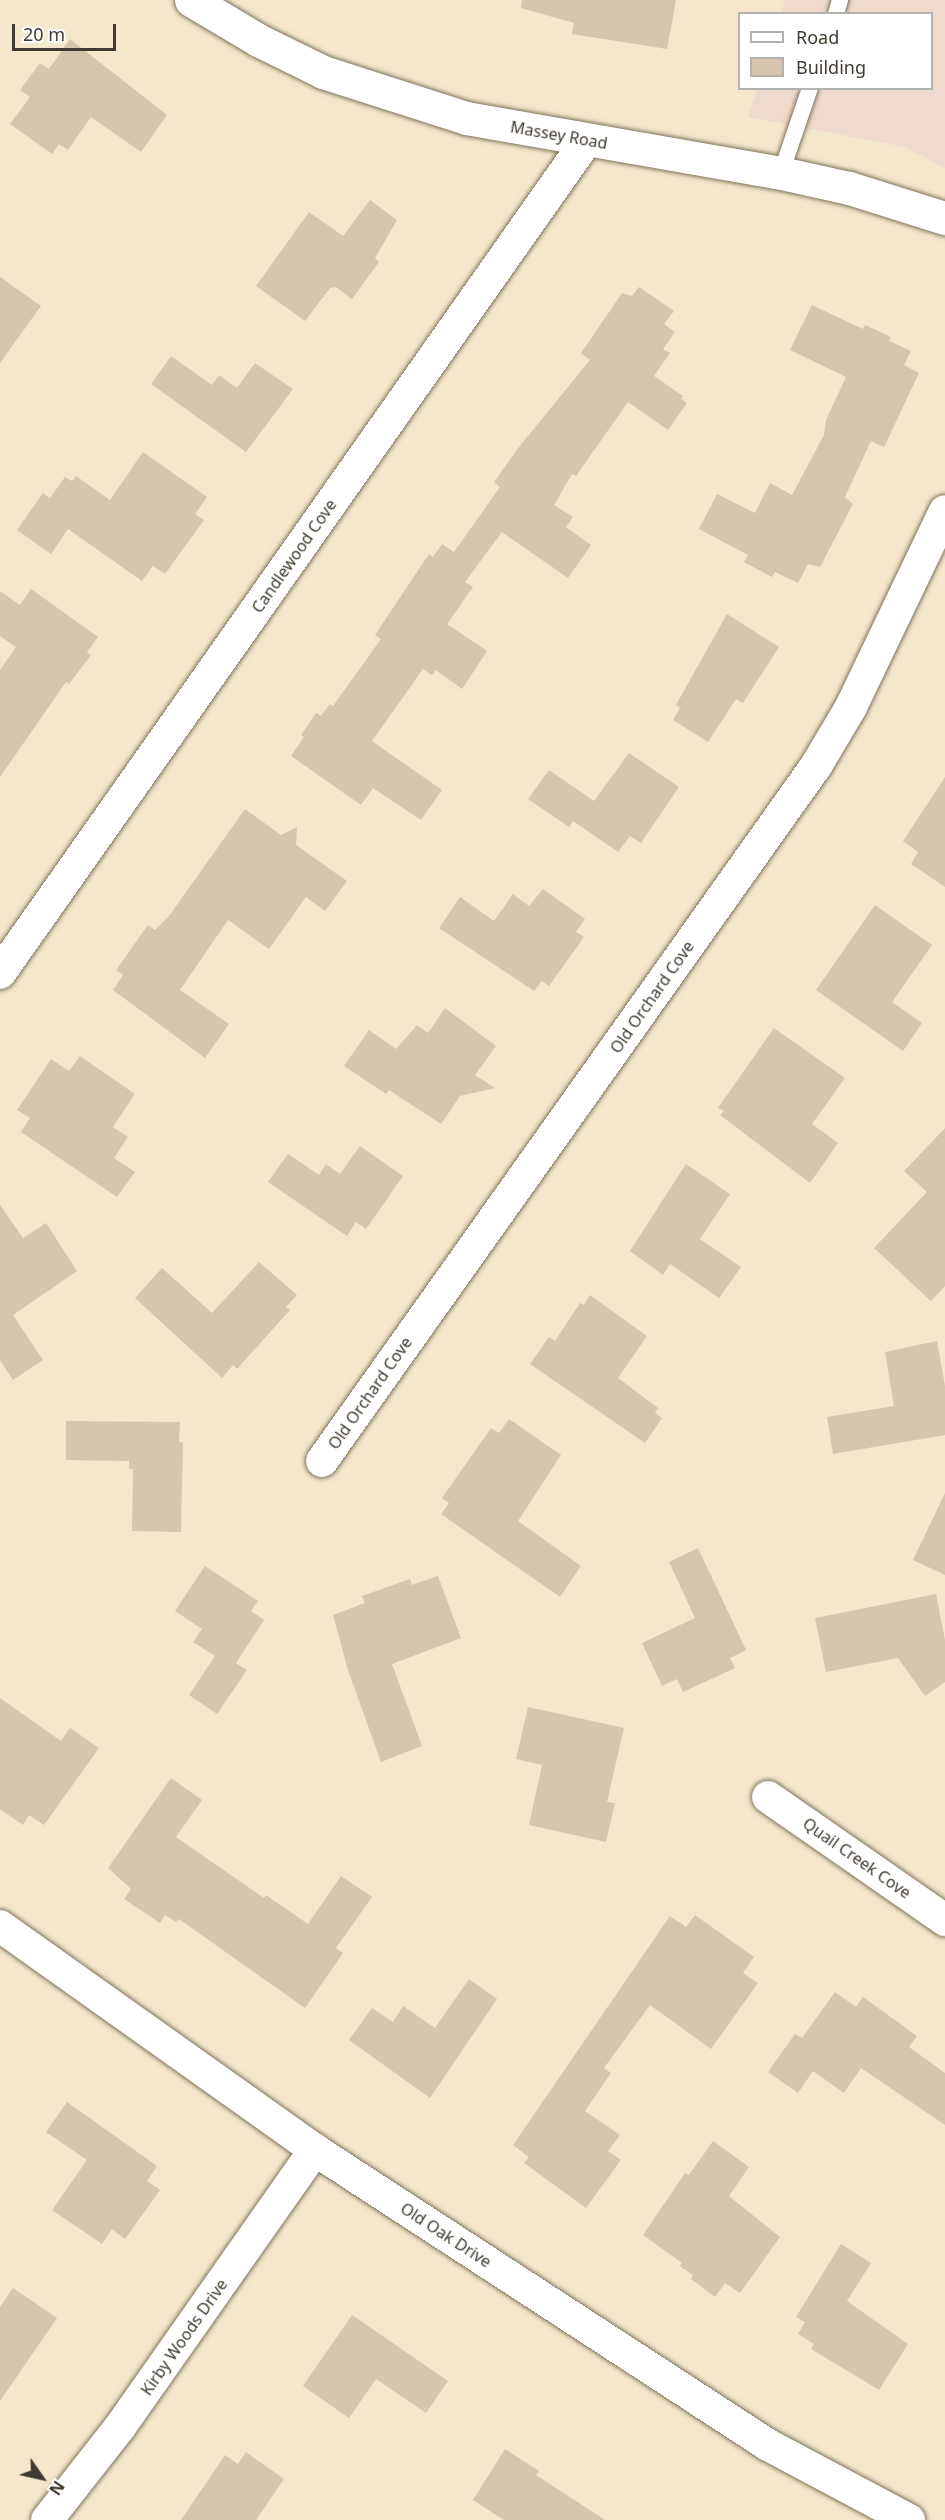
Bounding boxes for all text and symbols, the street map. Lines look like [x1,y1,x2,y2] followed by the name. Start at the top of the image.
[15,12,118,50] scale bar
[738,12,933,90] legend
[23,22,65,46] text: 20 m
[796,25,839,49] text: Road
[796,55,866,79] text: Building
[509,117,609,153] street label: Massey Road
[248,496,340,616] street label: Candlewood Cove
[606,937,698,1057] street label: Old Orchard Cove
[324,1333,416,1453] street label: Old Orchard Cove
[799,1814,915,1902] street label: Quail Creek Cove
[397,2199,495,2271] street label: Old Oak Drive
[137,2275,231,2399] street label: Kirby Woods Drive
[12,2448,72,2508] north arrow
[44,2477,70,2500] text: N

